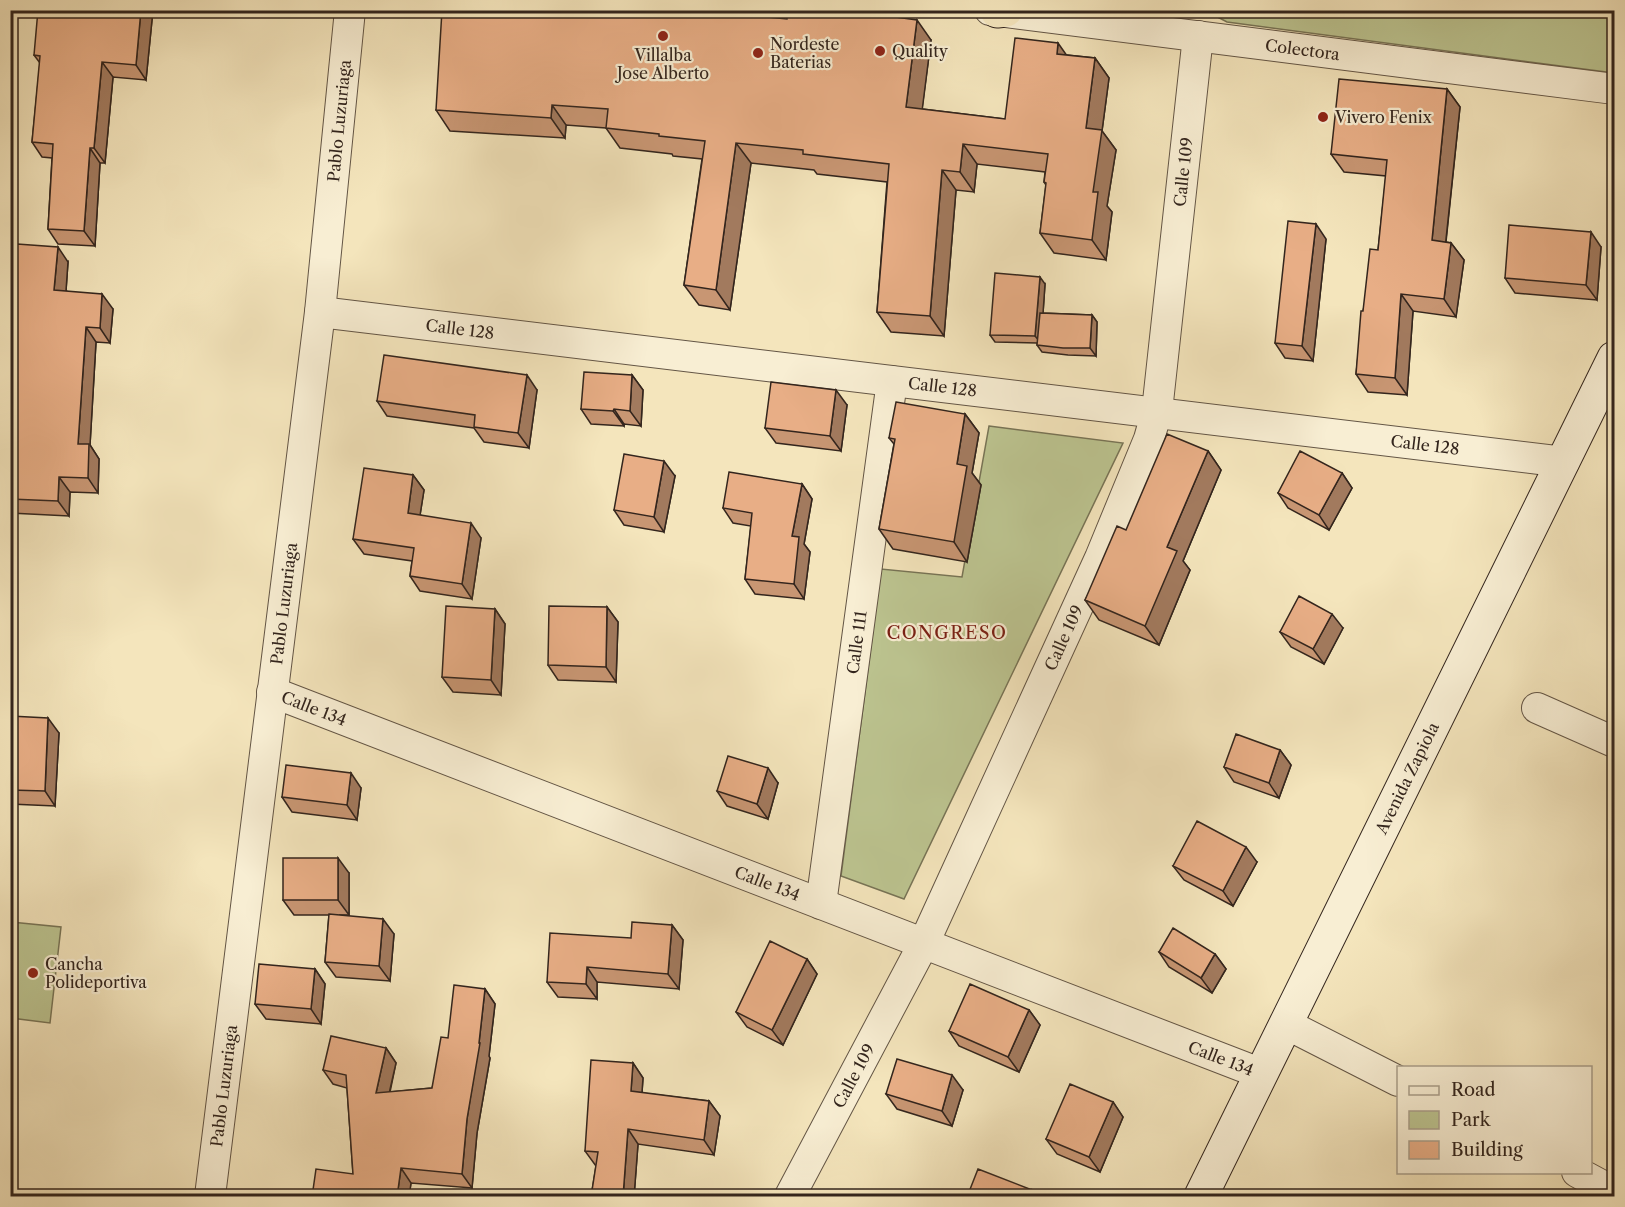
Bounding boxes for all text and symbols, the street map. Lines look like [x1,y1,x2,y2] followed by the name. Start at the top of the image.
[656,29,670,43] marker: Villalba Jose Alberto
[770,34,839,72] place label: Nordeste Baterias
[1264,35,1341,64] street label: Colectora
[892,41,949,61] place label: Quality
[873,44,887,58] marker: Quality
[614,45,709,83] place label: Villalba Jose Alberto
[751,46,765,60] marker: Nordeste Baterias
[323,58,355,183] street label: Pablo Luzuriaga
[1334,107,1433,127] place label: Vivero Fenix
[1316,110,1330,124] marker: Vivero Fenix
[1169,136,1197,208] street label: Calle 109
[425,315,495,343] street label: Calle 128
[907,373,978,401] street label: Calle 128
[1390,431,1461,459] street label: Calle 128
[266,541,301,666] street label: Pablo Luzuriaga
[1040,602,1087,674] street label: Calle 109
[842,609,871,675] street label: Calle 111
[886,622,1008,644] district label: CONGRESO
[278,687,349,730] street label: Calle 134
[1371,718,1443,838] street label: Avenida Zapiola
[732,862,803,905] street label: Calle 134
[45,954,147,992] place label: Cancha Polideportiva
[26,966,40,980] marker: Cancha Polideportiva
[206,1023,241,1148] street label: Pablo Luzuriaga
[1185,1036,1256,1080] street label: Calle 134
[828,1040,879,1111] street label: Calle 109
[1397,1066,1592,1174] legend
[1451,1079,1496,1101] text: Road
[1451,1109,1492,1131] text: Park
[1451,1139,1523,1161] text: Building

